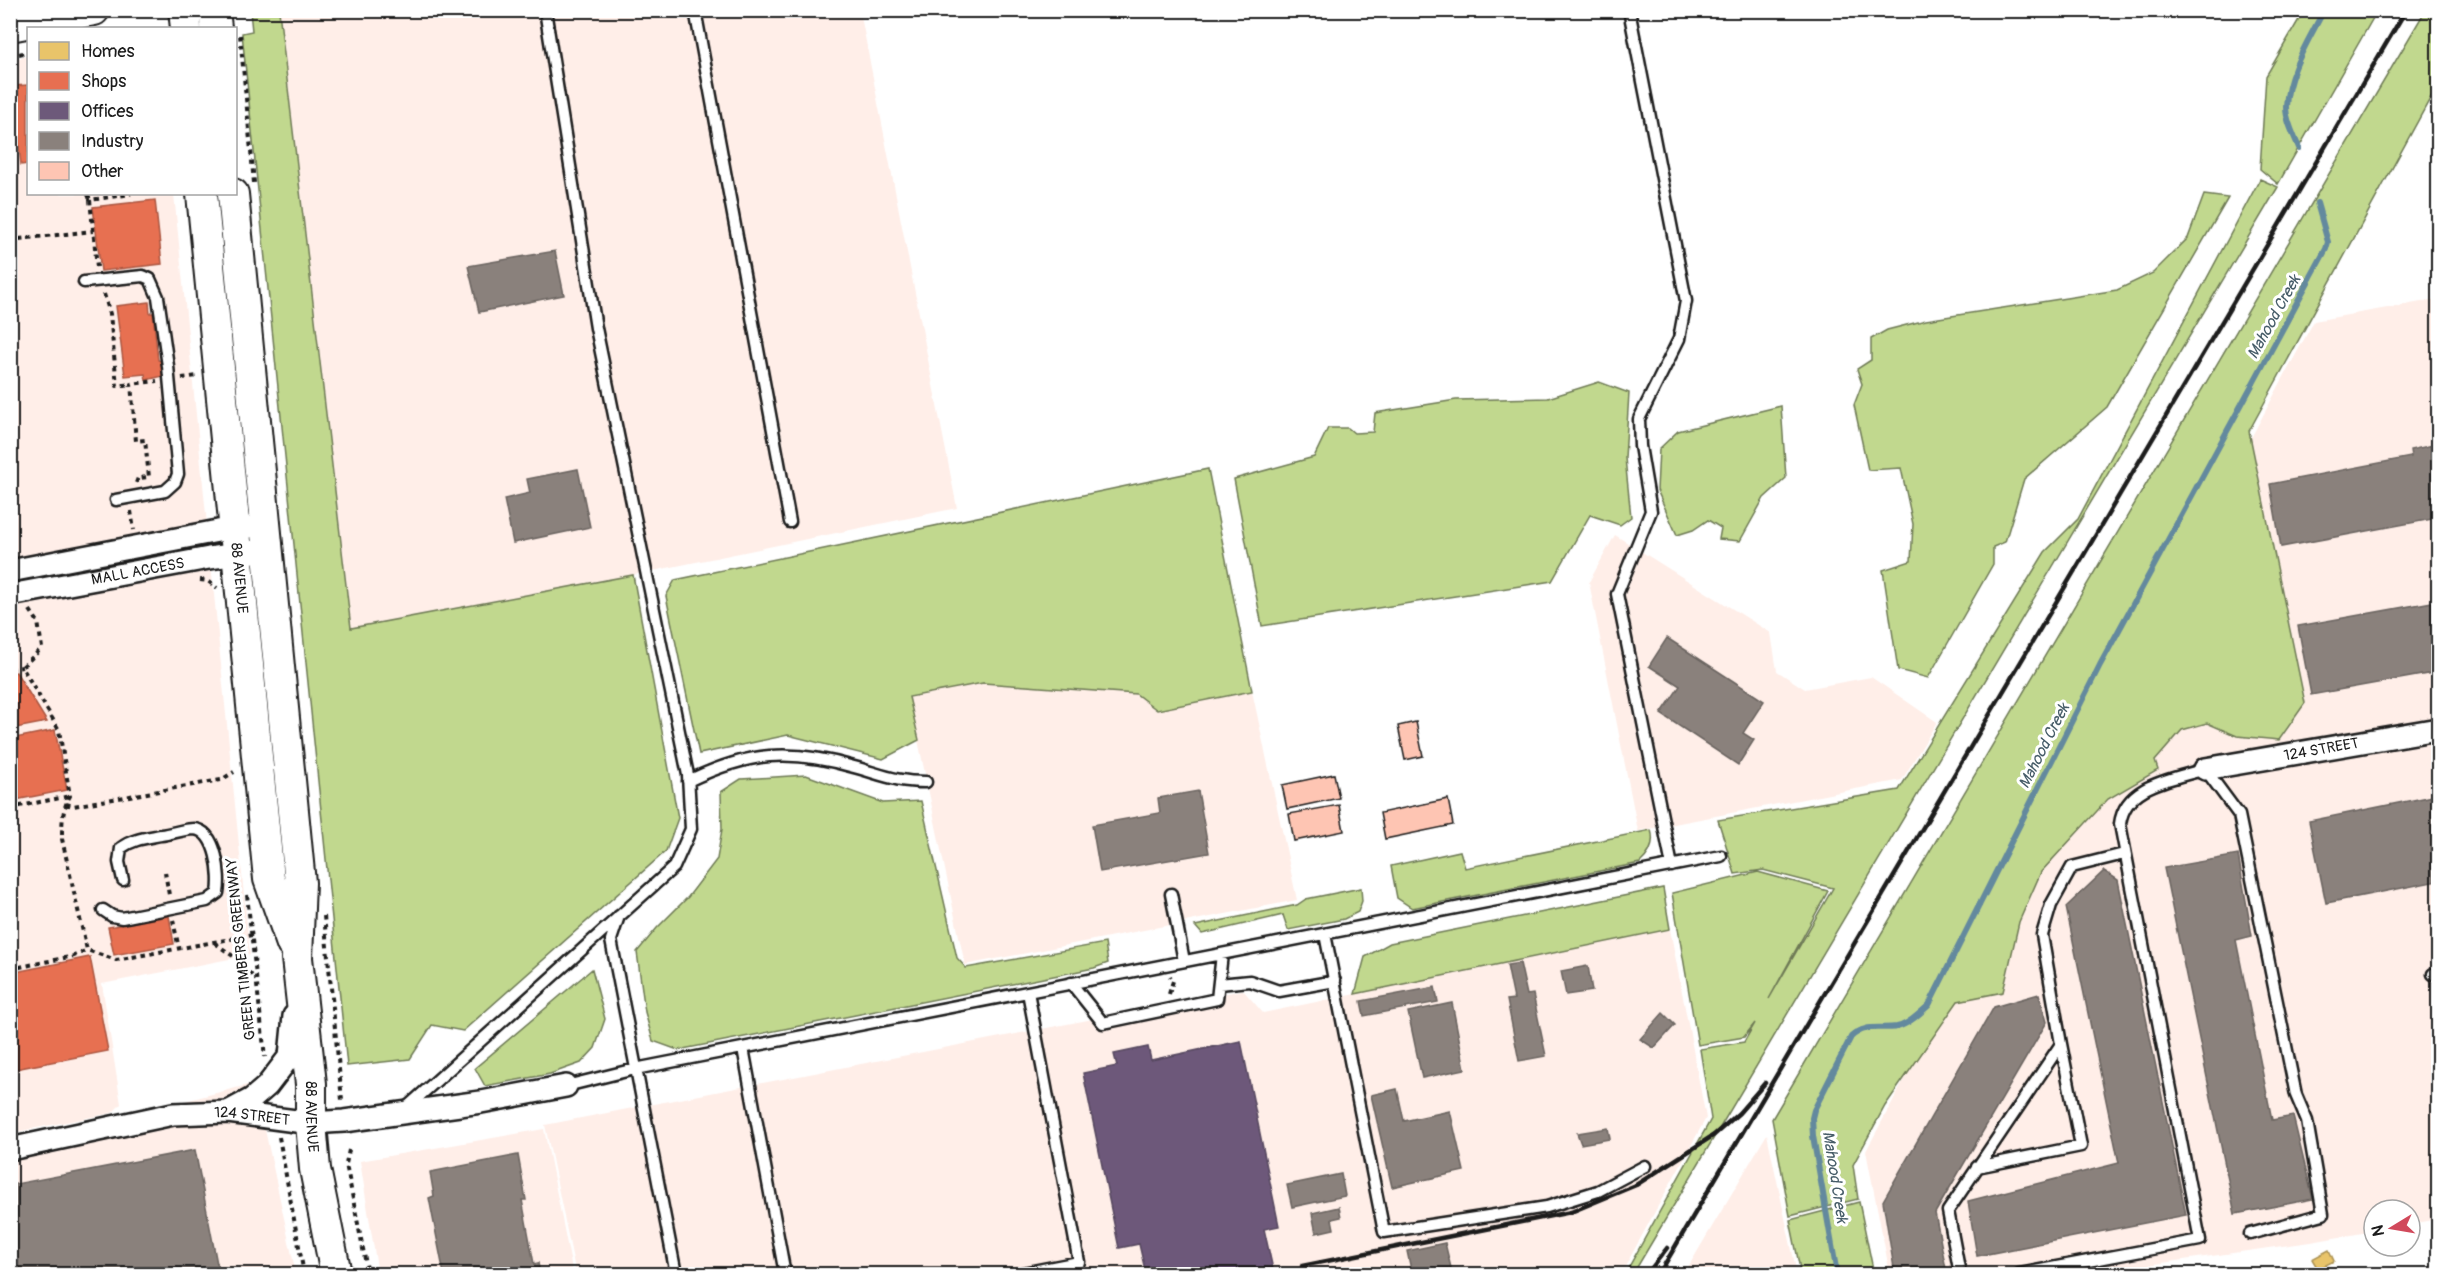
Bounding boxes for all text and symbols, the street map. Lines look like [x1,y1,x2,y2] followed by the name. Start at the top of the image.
[27,27,237,195] legend
[81,40,134,63] text: Homes
[81,70,126,93] text: Shops
[81,100,133,123] text: Offices
[81,130,144,153] text: Industry
[81,160,124,183] text: Other
[2243,270,2306,362] water label: Mahood Creek
[227,542,253,615] street label: 88 AVENUE
[90,553,186,589] street label: MALL ACCESS
[2014,699,2075,792] water label: Mahood Creek
[2282,733,2360,765] street label: 124 STREET
[222,857,260,1041] street label: GREEN TIMBERS GREENWAY
[302,1081,323,1153] street label: 88 AVENUE
[214,1102,291,1130] street label: 124 STREET
[1818,1130,1852,1226] water label: Mahood Creek
[2362,1198,2422,1258] north arrow
[2367,1223,2389,1238] text: N

